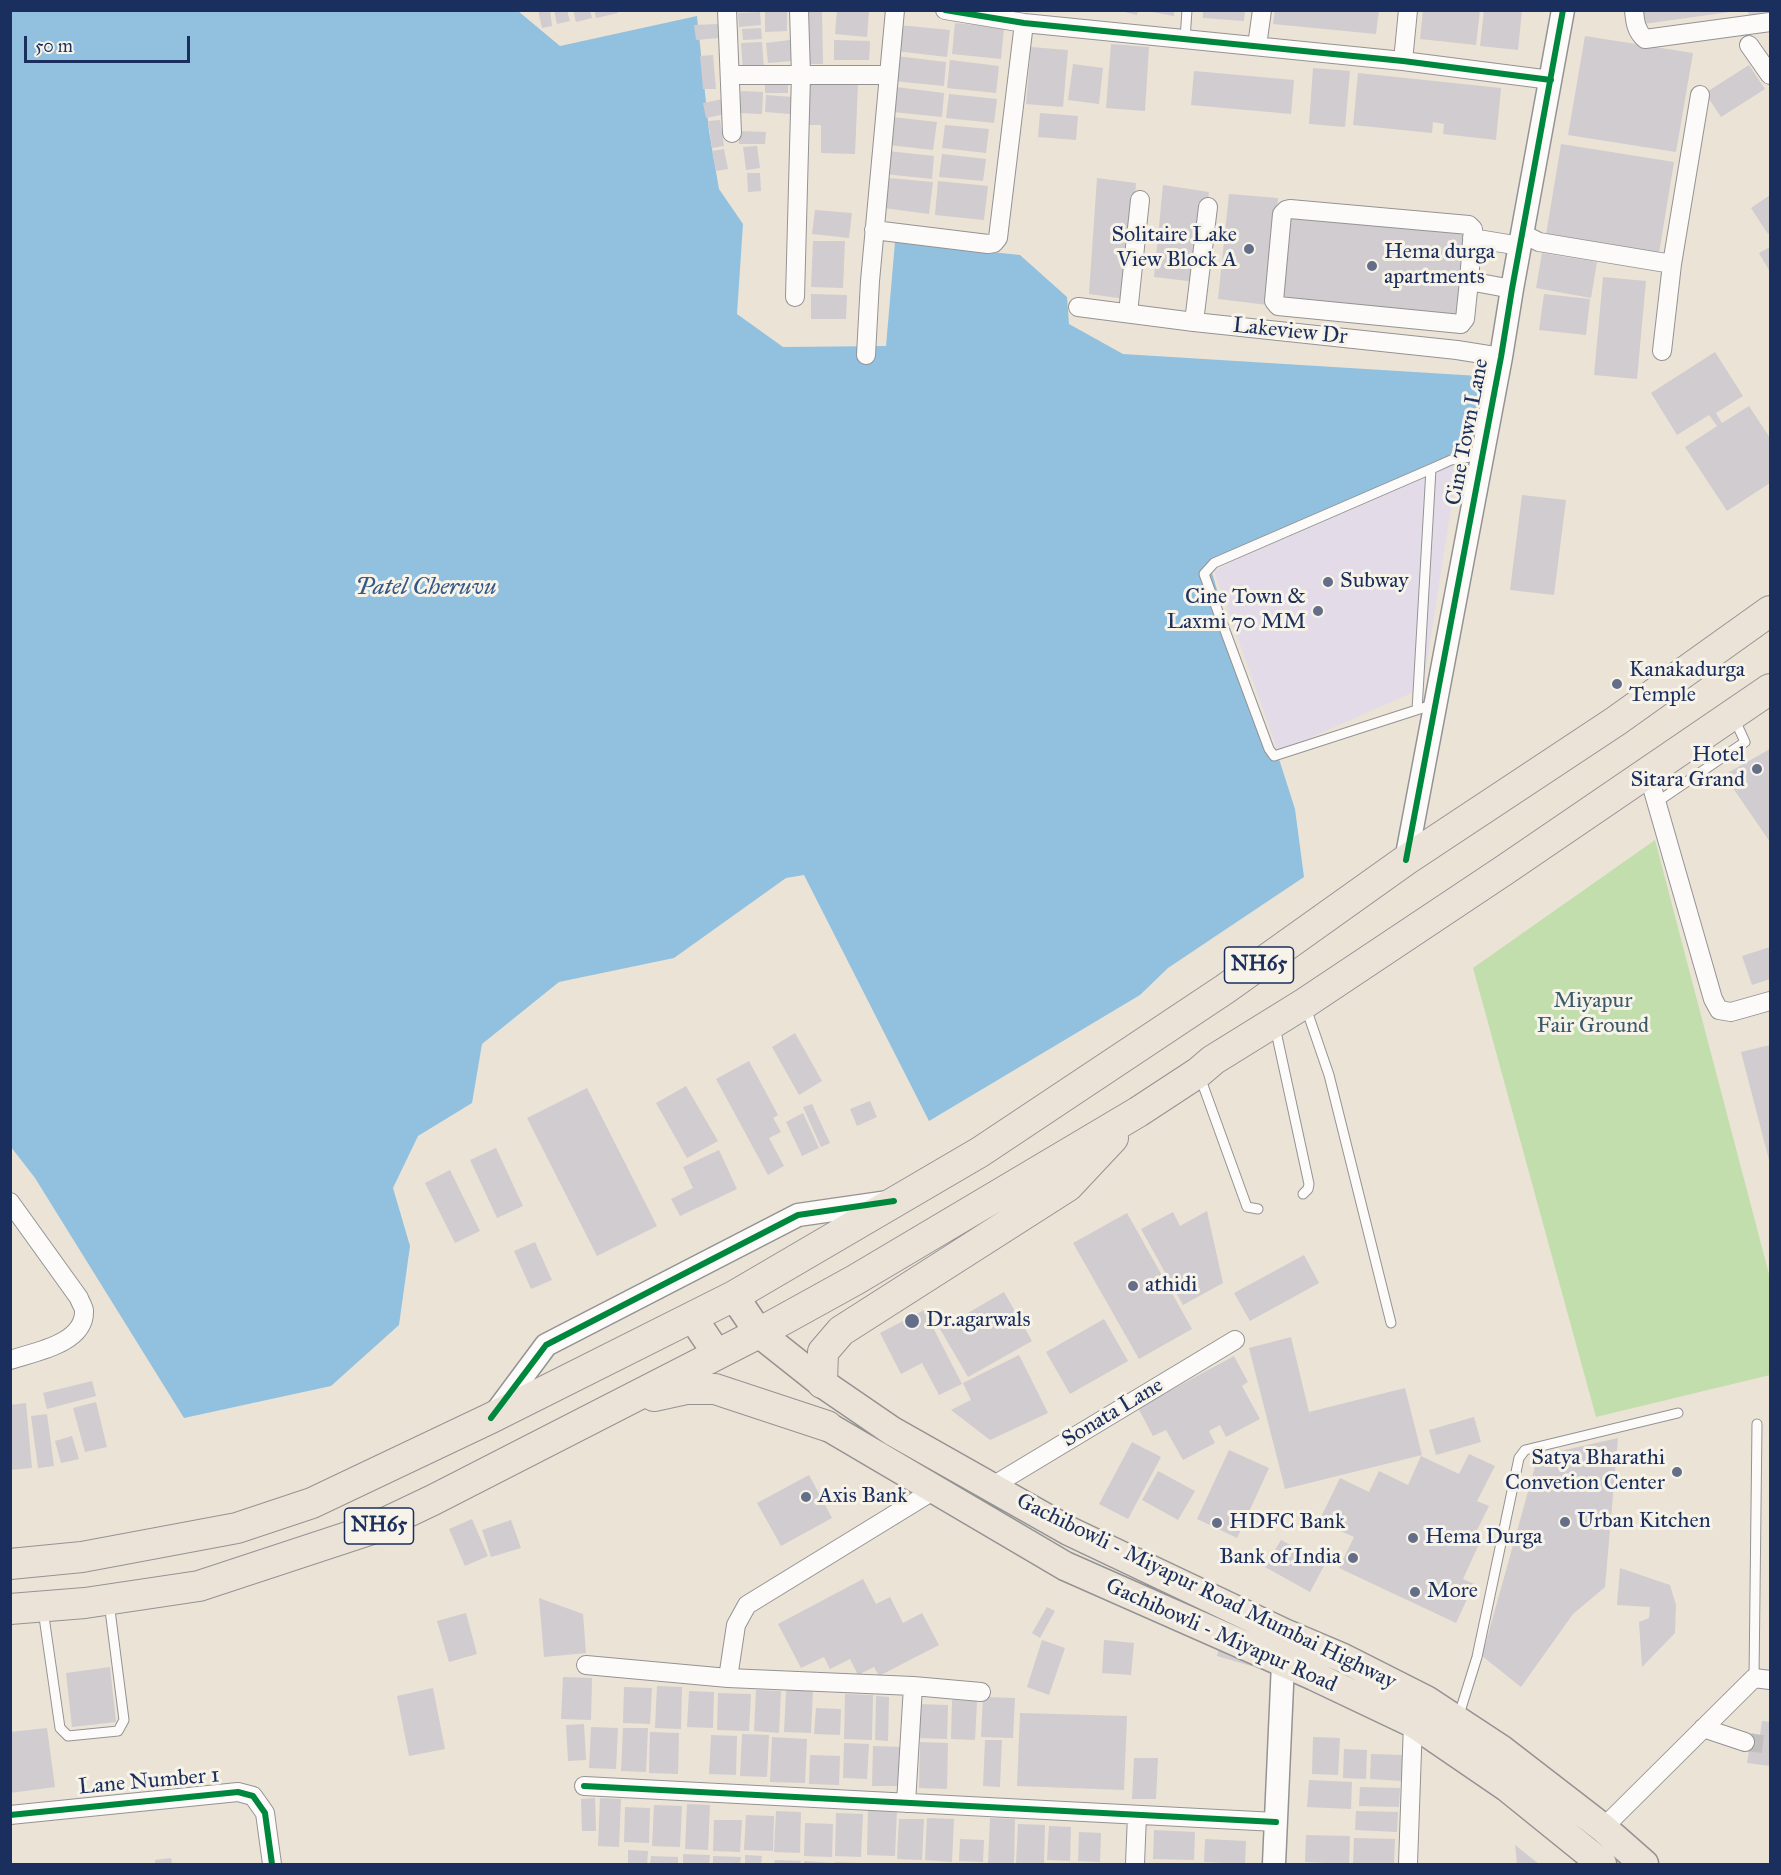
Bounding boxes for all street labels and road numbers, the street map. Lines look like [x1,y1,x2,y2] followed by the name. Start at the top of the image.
[1231,313,1349,351] street label: Lakeview Dr
[1441,356,1495,508] street label: Cine Town Lane
[1224,947,1294,983] road number: NH65
[1058,1372,1168,1454] street label: Sonata Lane
[1012,1488,1400,1696] street label: Gachibowli - Miyapur Road Mumbai Highway
[344,1508,413,1544] road number: NH65
[1101,1573,1341,1699] street label: Gachibowli - Miyapur Road
[77,1763,221,1801] street label: Lane Number 1

